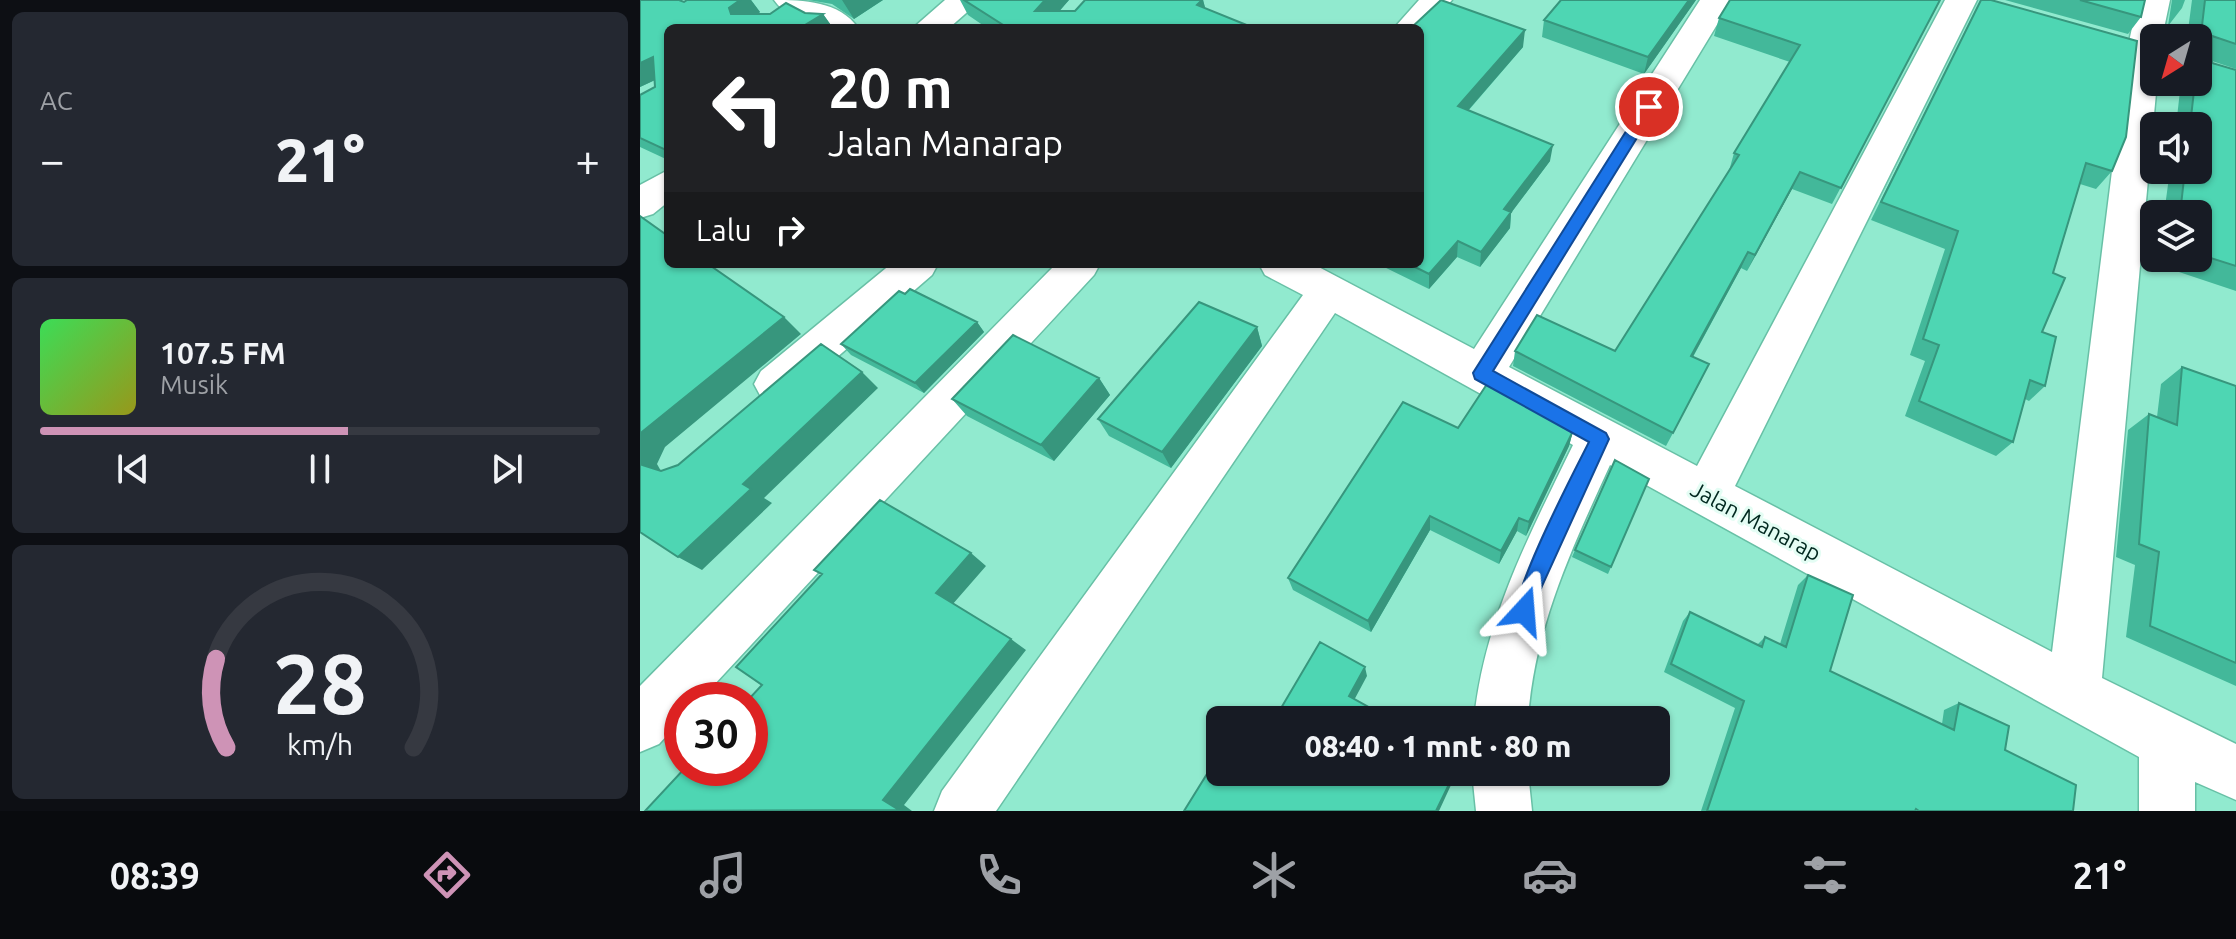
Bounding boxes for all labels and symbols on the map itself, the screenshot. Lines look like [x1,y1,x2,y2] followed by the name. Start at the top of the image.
[2140,24,2212,96] north arrow
[1615,73,1683,141] pin
[1687,476,1826,565] street label: Jalan Manarap
[1482,569,1566,653] position arrow
[664,682,768,786] speed limit sign: 30

